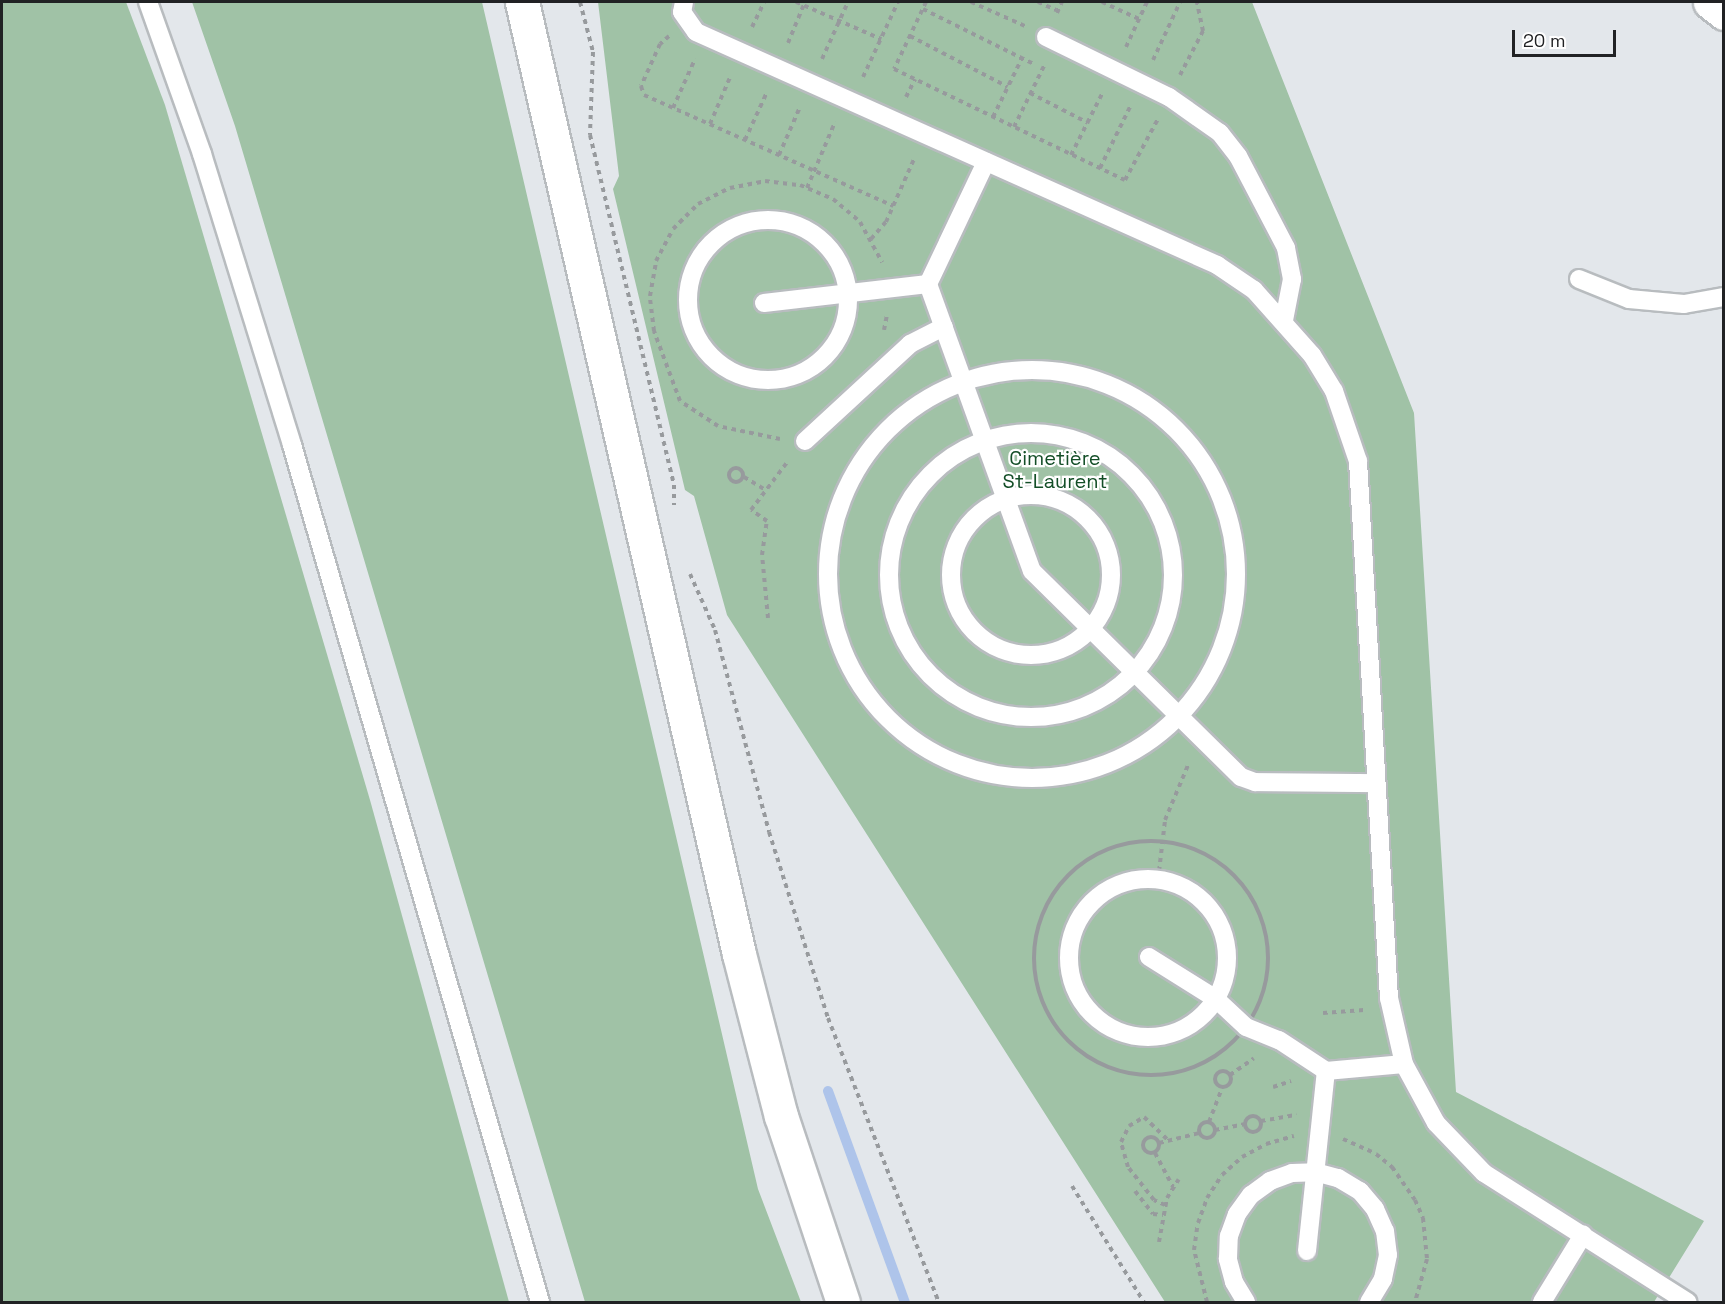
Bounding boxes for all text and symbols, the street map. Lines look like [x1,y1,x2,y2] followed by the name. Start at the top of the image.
[1515,18,1618,56] scale bar
[1523,29,1566,52] text: 20 m
[1003,447,1107,494] park label: Cimetière St-Laurent

